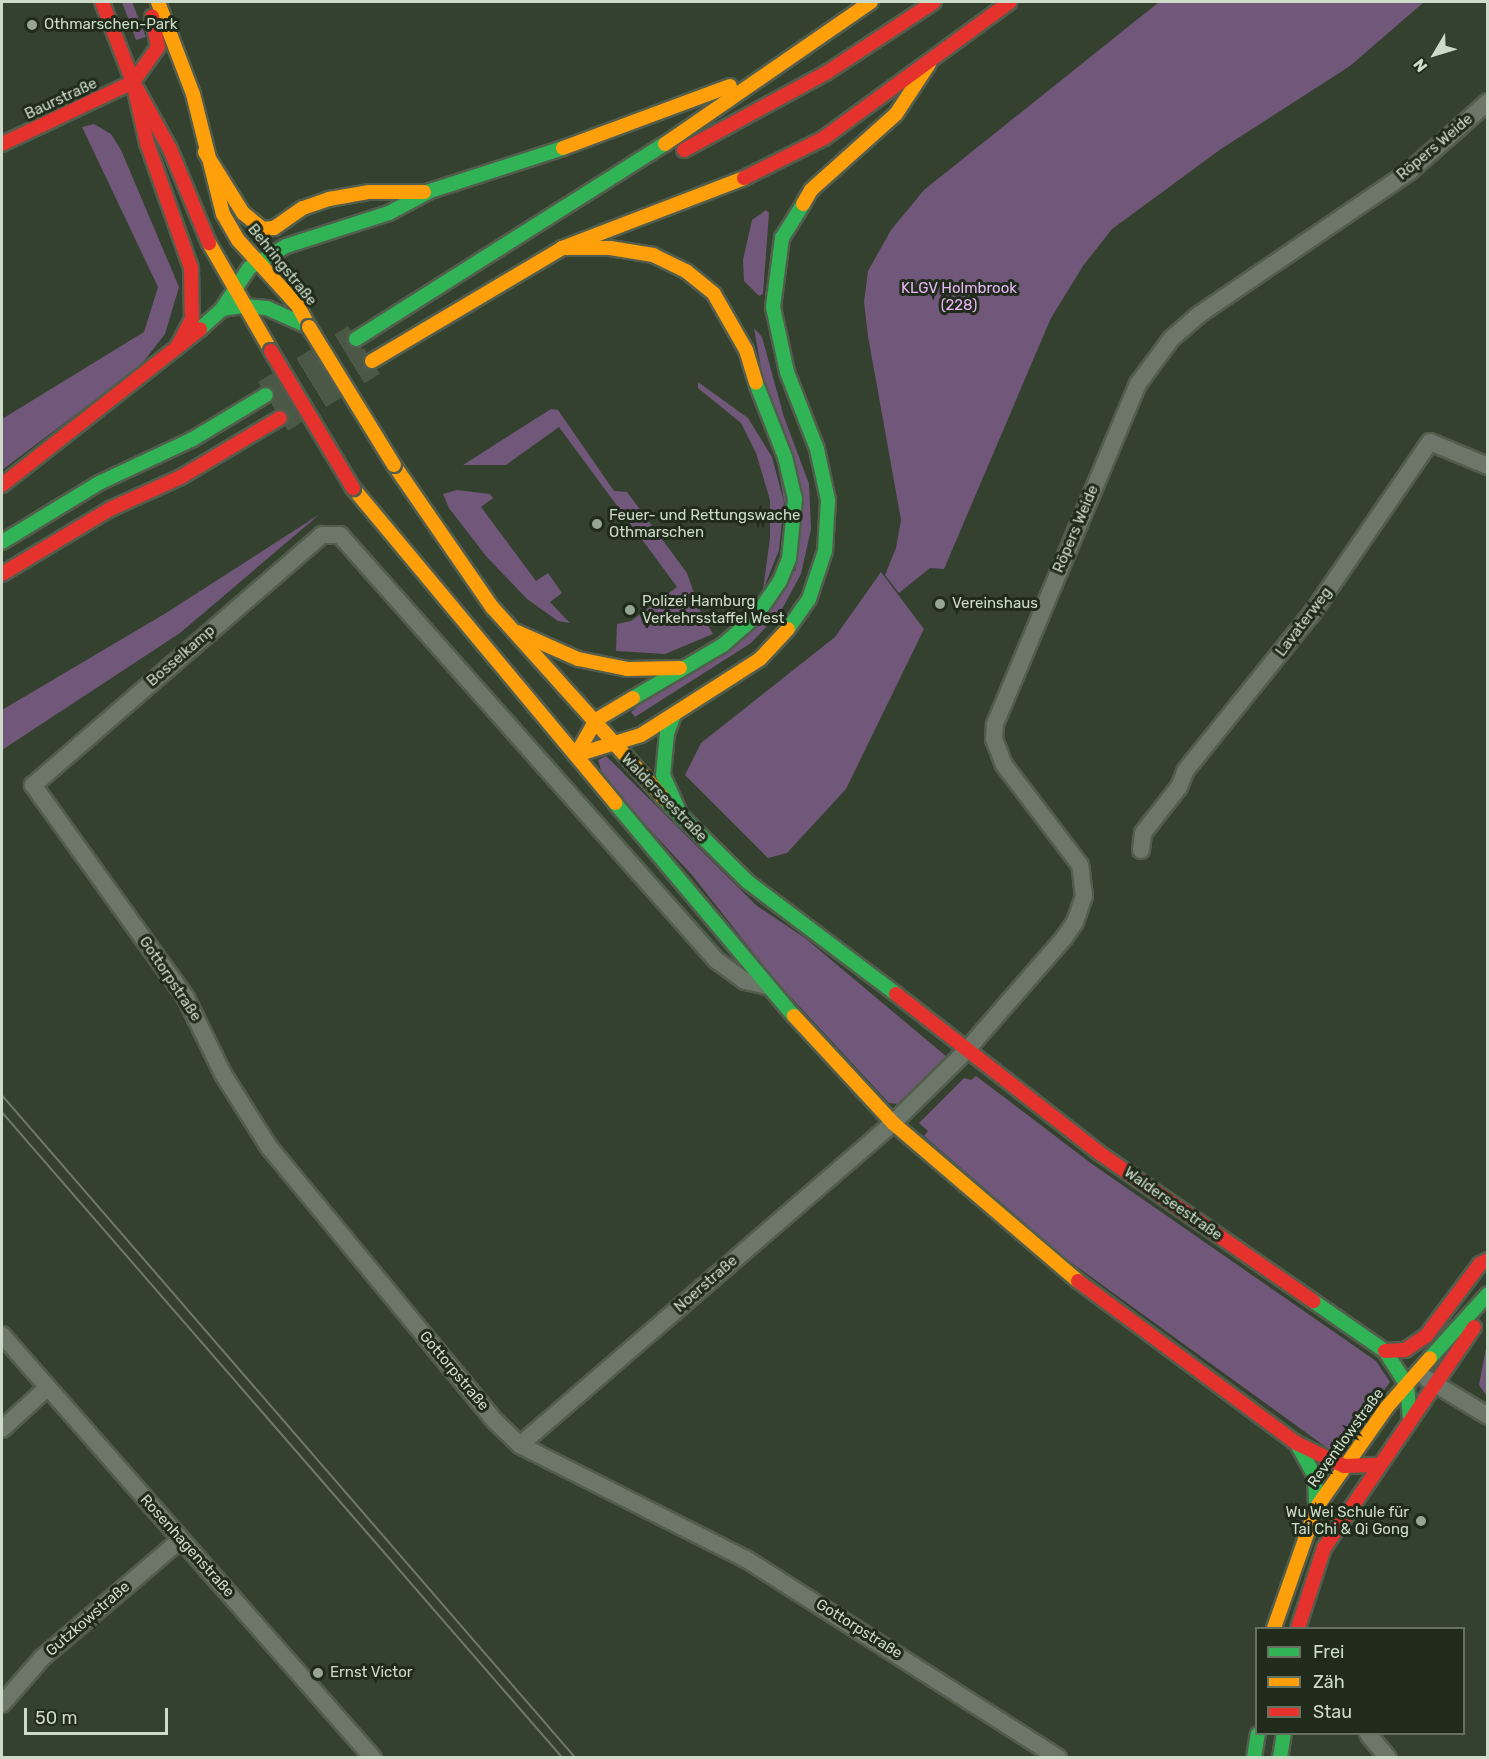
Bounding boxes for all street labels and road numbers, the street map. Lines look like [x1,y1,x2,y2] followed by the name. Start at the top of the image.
[22,74,100,124] street label: Baurstraße
[1393,110,1477,184] street label: Röpers Weide
[244,221,320,309] street label: Behringstraße
[1049,482,1103,576] street label: Röpers Weide
[1272,584,1336,660] street label: Lavaterweg
[143,622,219,690] street label: Bosselkamp
[617,750,711,846] street label: Walderseestraße
[135,933,205,1025] street label: Gottorpstraße
[1120,1163,1226,1245] street label: Walderseestraße
[671,1252,741,1316] street label: Noerstraße
[416,1328,492,1414] street label: Gottorpstraße
[1304,1385,1388,1491] street label: Reventlowstraße
[136,1491,238,1601] street label: Rosenhagenstraße
[42,1578,134,1660] street label: Gutzkowstraße
[813,1595,905,1663] street label: Gottorpstraße

